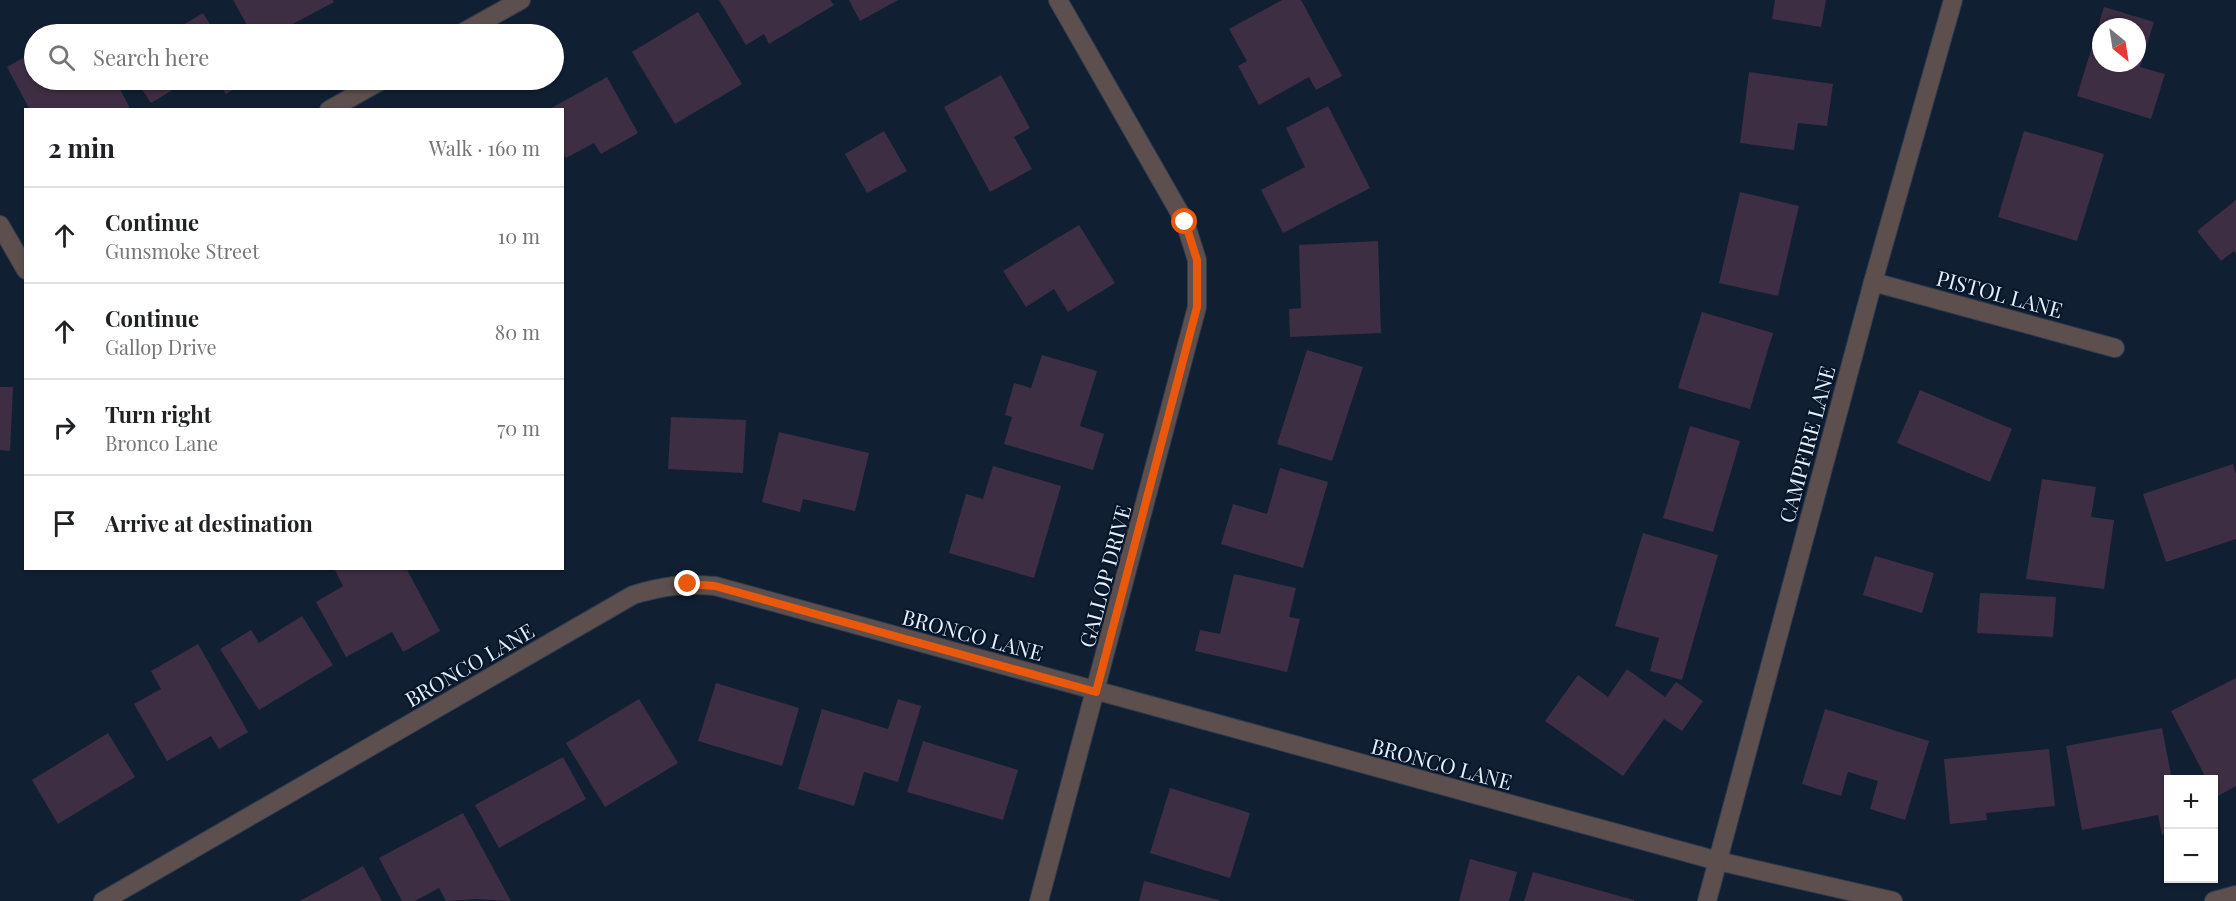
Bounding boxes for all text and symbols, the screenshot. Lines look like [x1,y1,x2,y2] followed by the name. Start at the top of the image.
[2092,18,2146,72] north arrow
[24,24,564,90] search box
[45,41,78,74] icon: search
[93,42,209,72] text: Search here
[48,130,115,165] text: 2 min
[429,134,540,161] text: Walk · 160 m
[105,207,199,237] text: Continue
[1171,208,1197,234] route start
[48,219,81,252] icon: ahead
[498,222,540,249] text: 10 m
[105,237,259,264] text: Gunsmoke Street
[1934,263,2066,323] street label: PISTOL LANE
[105,303,199,333] text: Continue
[48,315,81,348] icon: ahead
[495,318,540,345] text: 80 m
[105,333,217,360] text: Gallop Drive
[1772,362,1840,526] street label: CAMPFIRE LANE
[105,399,211,429] text: Turn right
[48,411,81,444] icon: right
[497,414,540,441] text: 70 m
[105,429,218,456] text: Bronco Lane
[1072,502,1136,650] street label: GALLOP DRIVE
[48,507,81,540] icon: arrive
[105,508,313,538] text: Arrive at destination
[674,570,700,596] route end
[900,602,1046,666] street label: BRONCO LANE
[399,616,539,712] street label: BRONCO LANE
[1369,731,1515,795] street label: BRONCO LANE
[2164,775,2218,883] map controls
[2164,775,2218,829] button: +
[2164,829,2218,883] button: −

